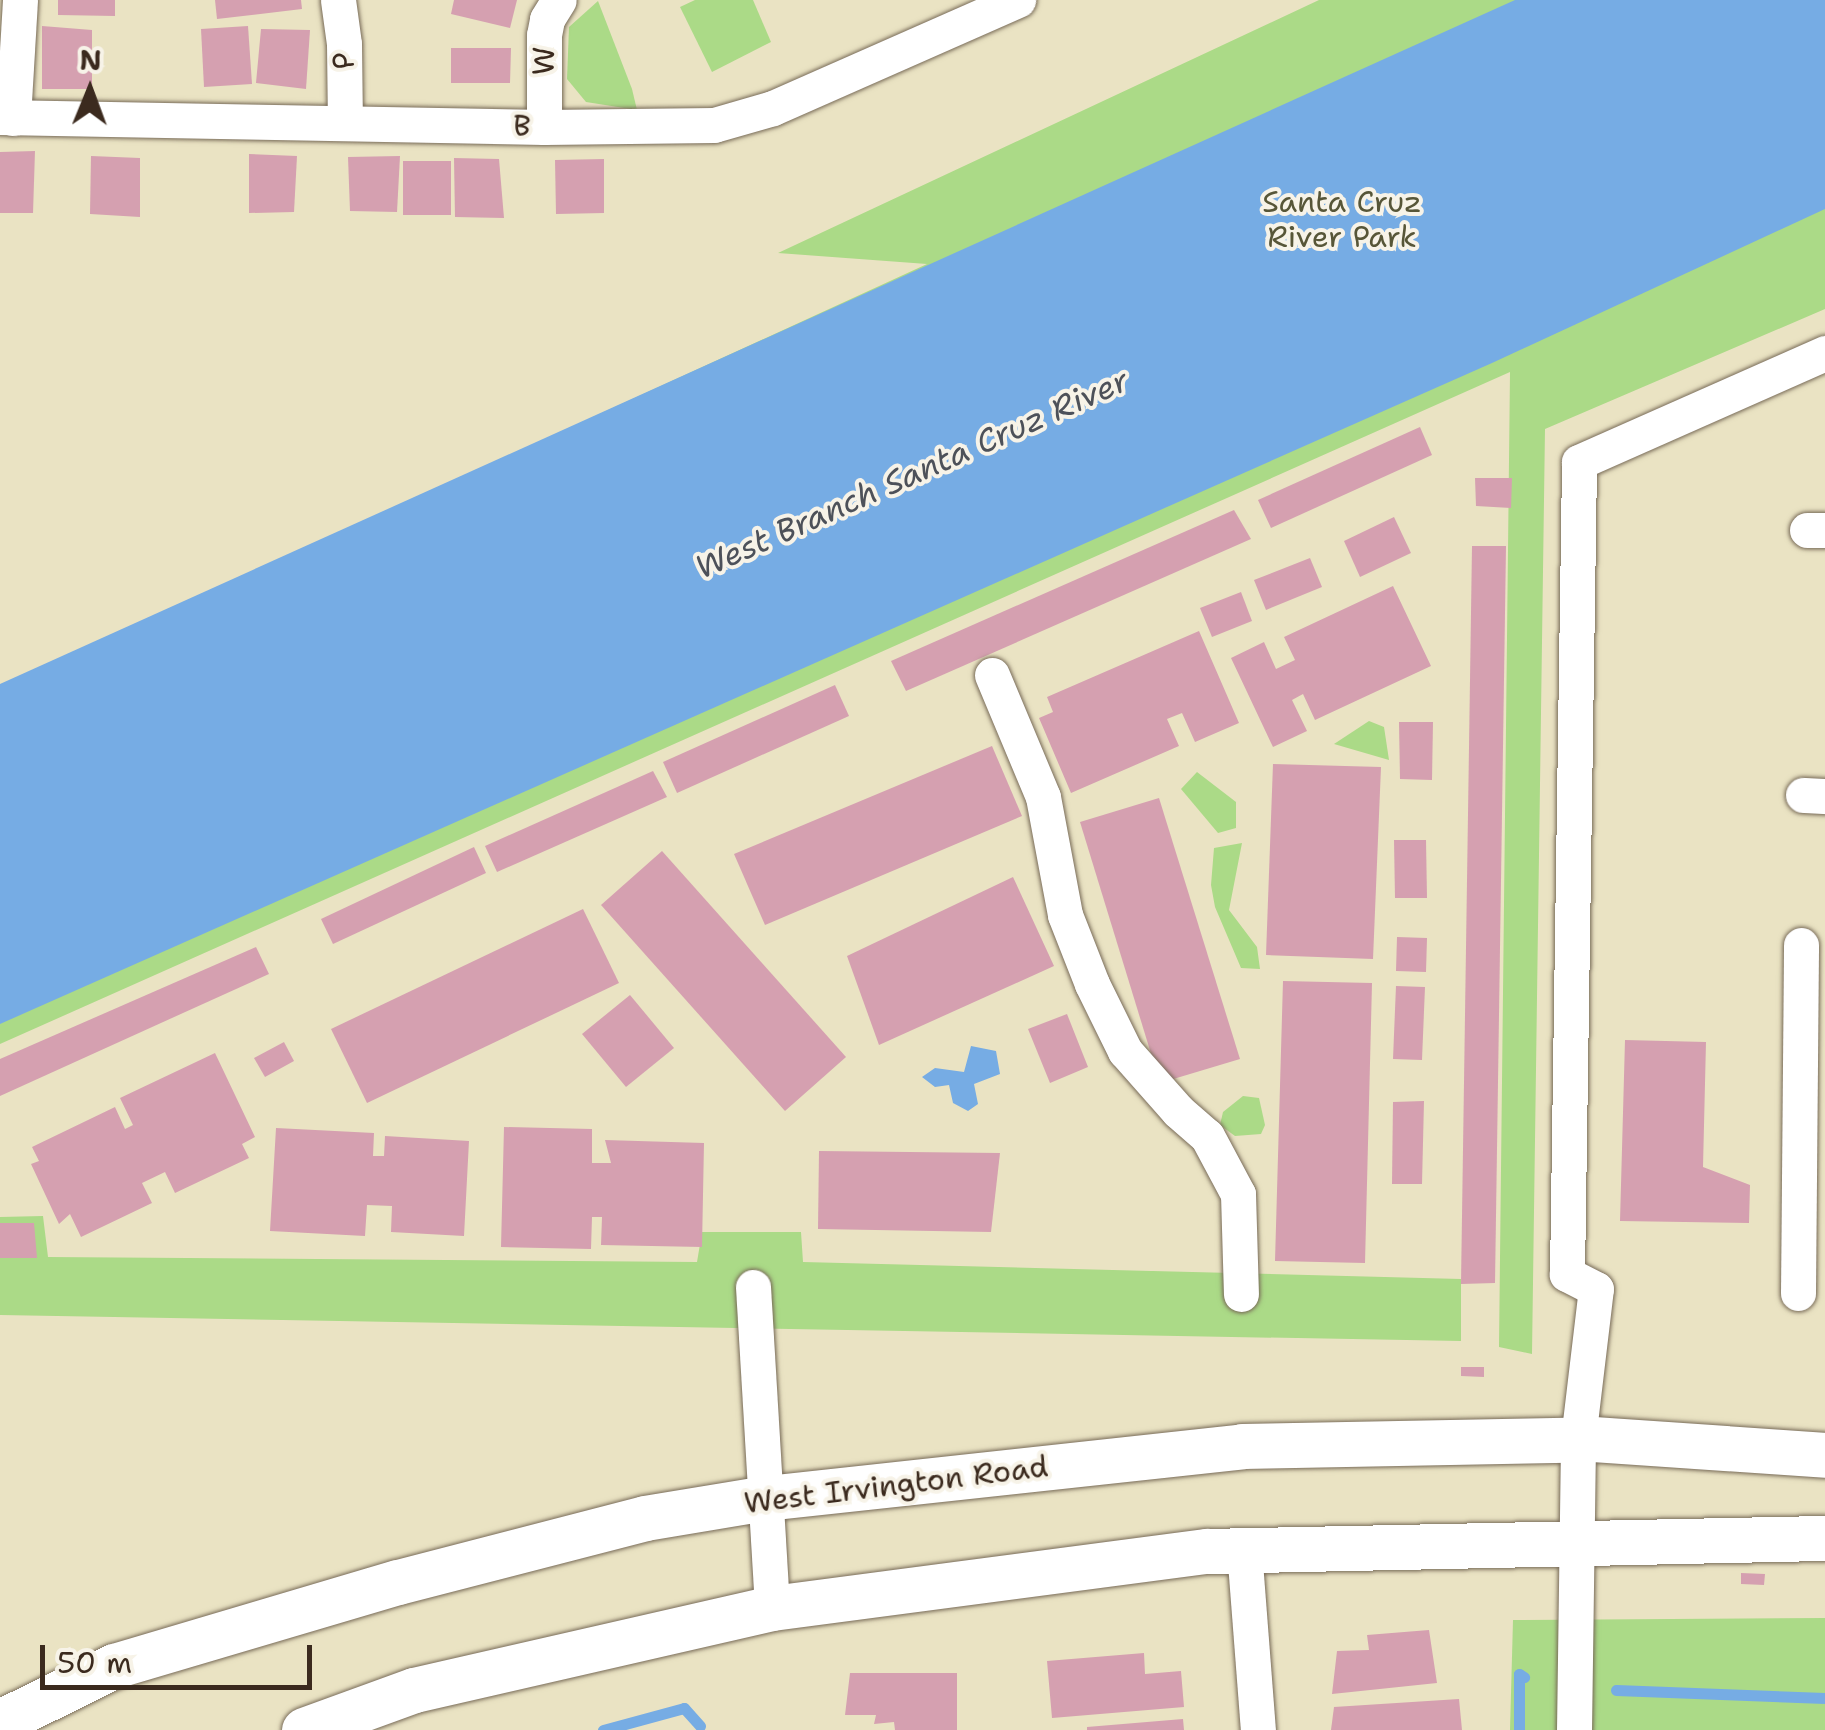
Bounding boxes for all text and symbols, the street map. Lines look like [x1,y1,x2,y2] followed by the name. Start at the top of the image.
[40,40,140,140] north arrow
[79,41,102,79] text: N
[526,46,562,76] street label: W
[326,52,362,70] street label: P
[513,108,531,144] street label: B
[1262,184,1422,254] park label: Santa Cruz River Park
[689,361,1135,587] water label: West Branch Santa Cruz River
[742,1448,1050,1522] street label: West Irvington Road
[45,1625,318,1687] scale bar
[57,1642,132,1683] text: 50 m

